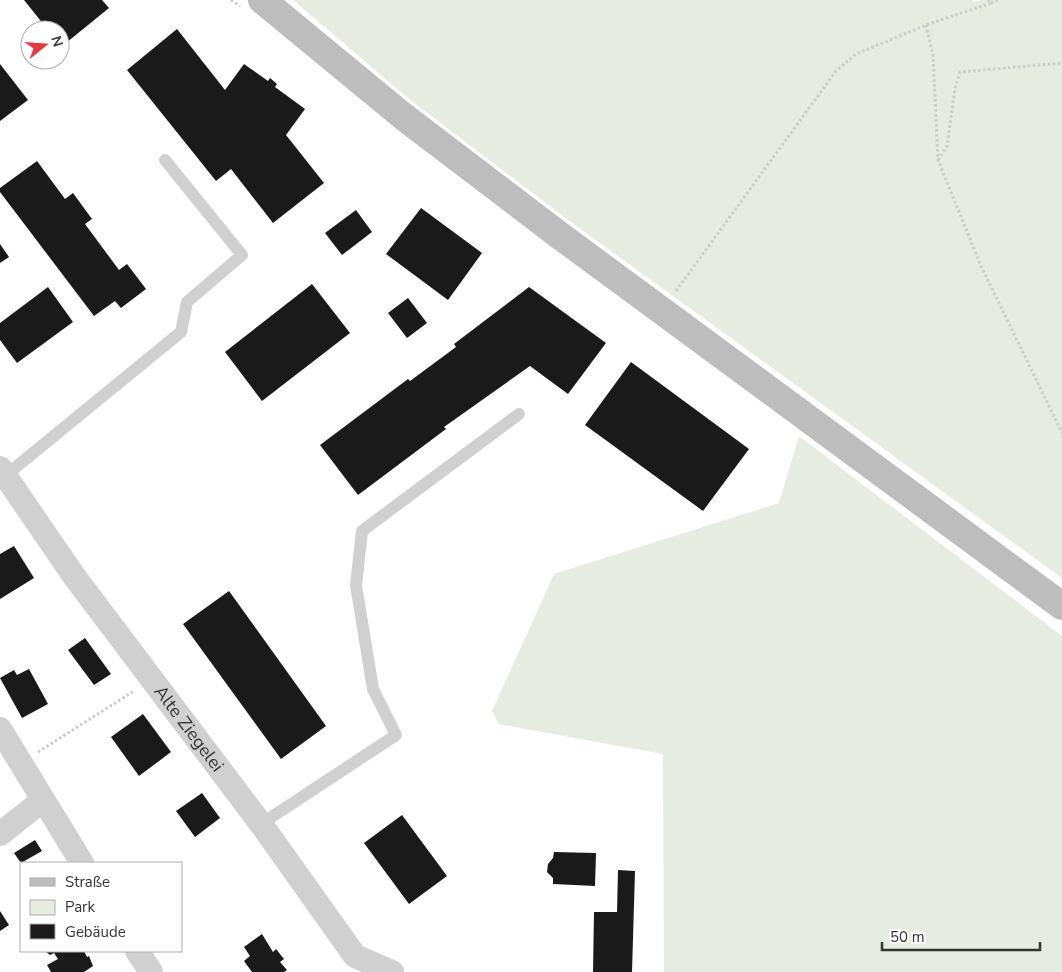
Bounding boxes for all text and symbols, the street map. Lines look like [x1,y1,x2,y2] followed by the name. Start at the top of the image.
[20,20,70,70] north arrow
[46,34,68,49] text: N
[149,681,229,777] street label: Alte Ziegelei
[20,862,182,952] legend
[65,872,110,892] text: Straße
[65,897,95,917] text: Park
[882,920,1040,952] scale bar
[65,922,126,942] text: Gebäude
[890,927,925,947] text: 50 m

